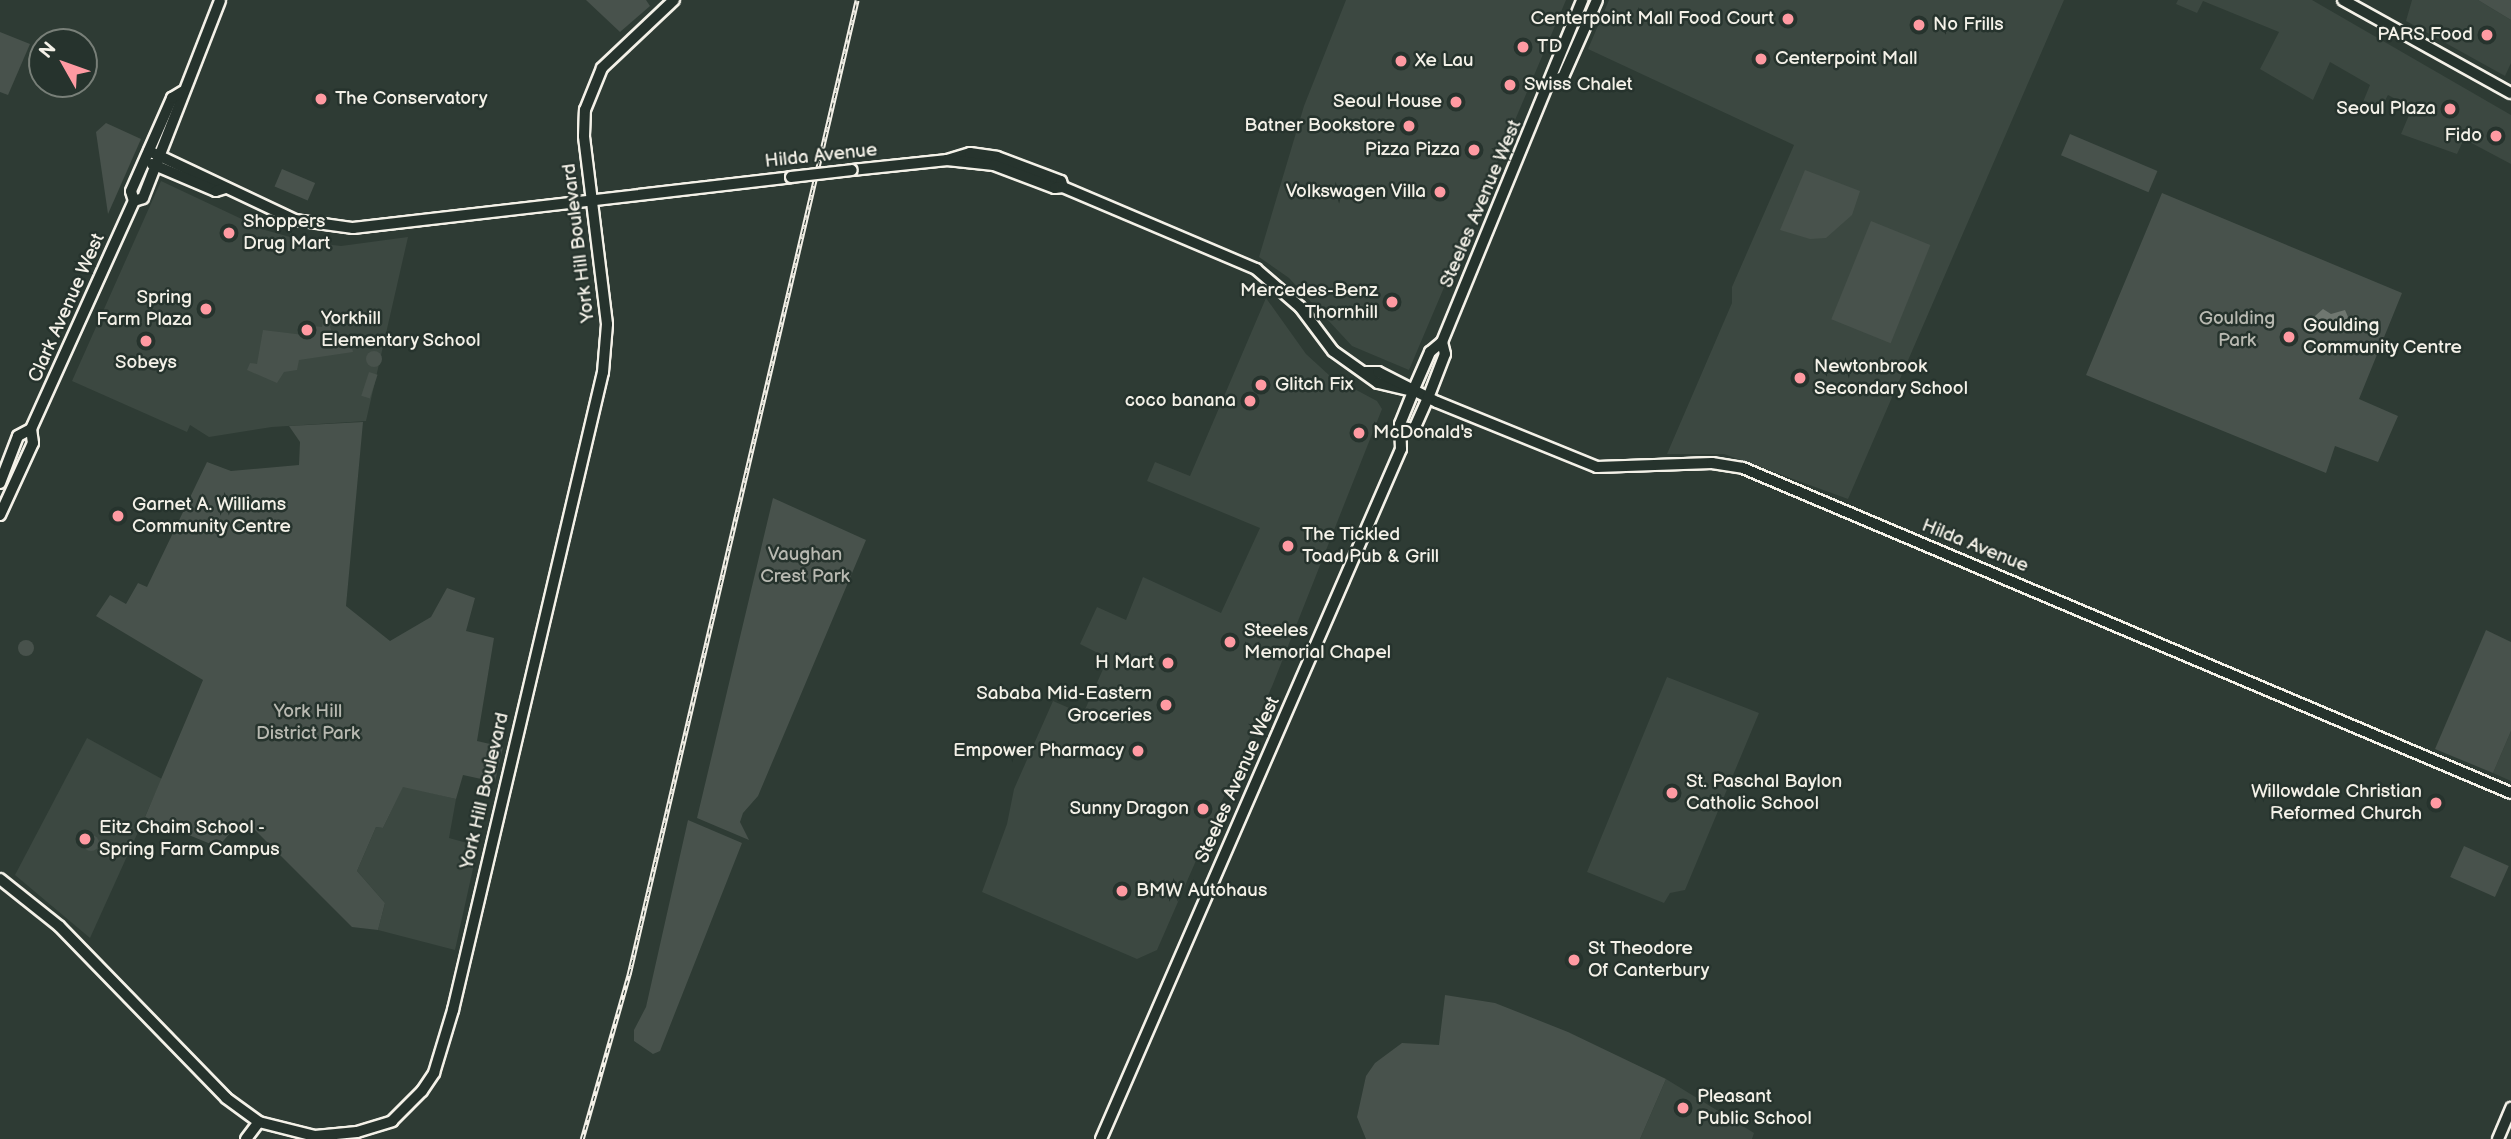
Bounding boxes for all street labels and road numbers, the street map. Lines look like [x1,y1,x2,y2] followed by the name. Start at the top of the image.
[1435,116,1527,292] street label: Steeles Avenue West
[764,139,878,173] street label: Hilda Avenue
[558,162,600,324] street label: York Hill Boulevard
[24,230,110,386] street label: Clark Avenue West
[1918,514,2032,578] street label: Hilda Avenue
[1191,693,1285,867] street label: Steeles Avenue West
[456,710,514,872] street label: York Hill Boulevard

